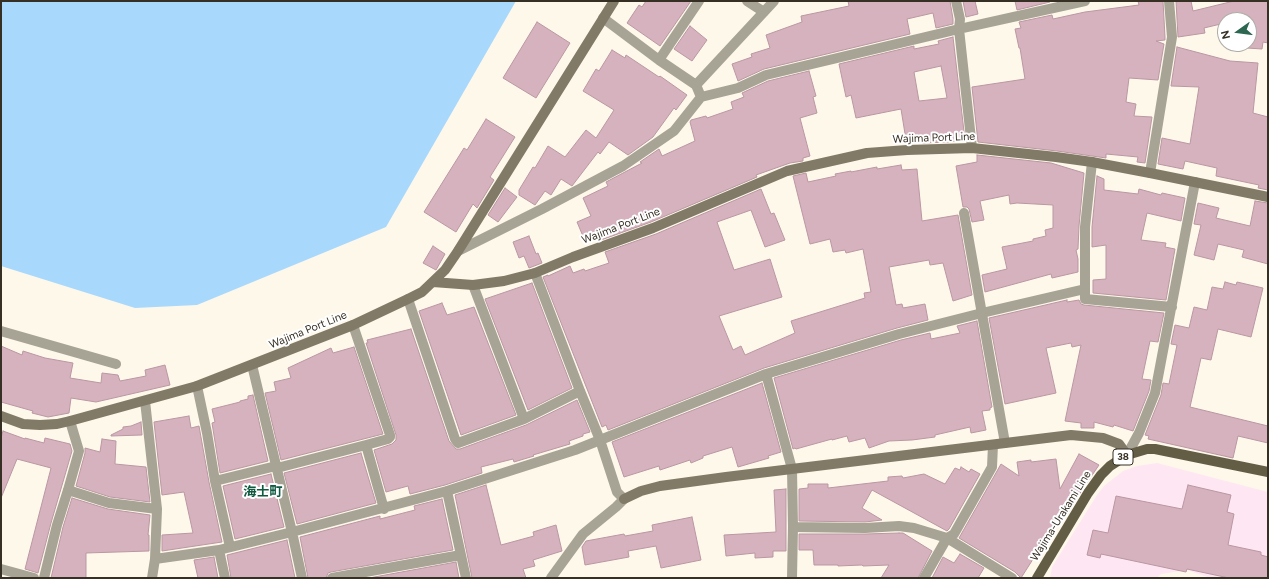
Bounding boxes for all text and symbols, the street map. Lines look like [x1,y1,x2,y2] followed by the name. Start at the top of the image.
[1217,12,1257,52] north arrow
[1219,29,1233,40] text: N
[893,130,975,146] street label: Wajima Port Line
[580,205,662,247] street label: Wajima Port Line
[267,308,349,352] street label: Wajima Port Line
[1113,449,1133,465] road number: 38
[1028,469,1094,563] street label: Wajima-Urakami Line
[244,484,282,500] district label: 海士町

